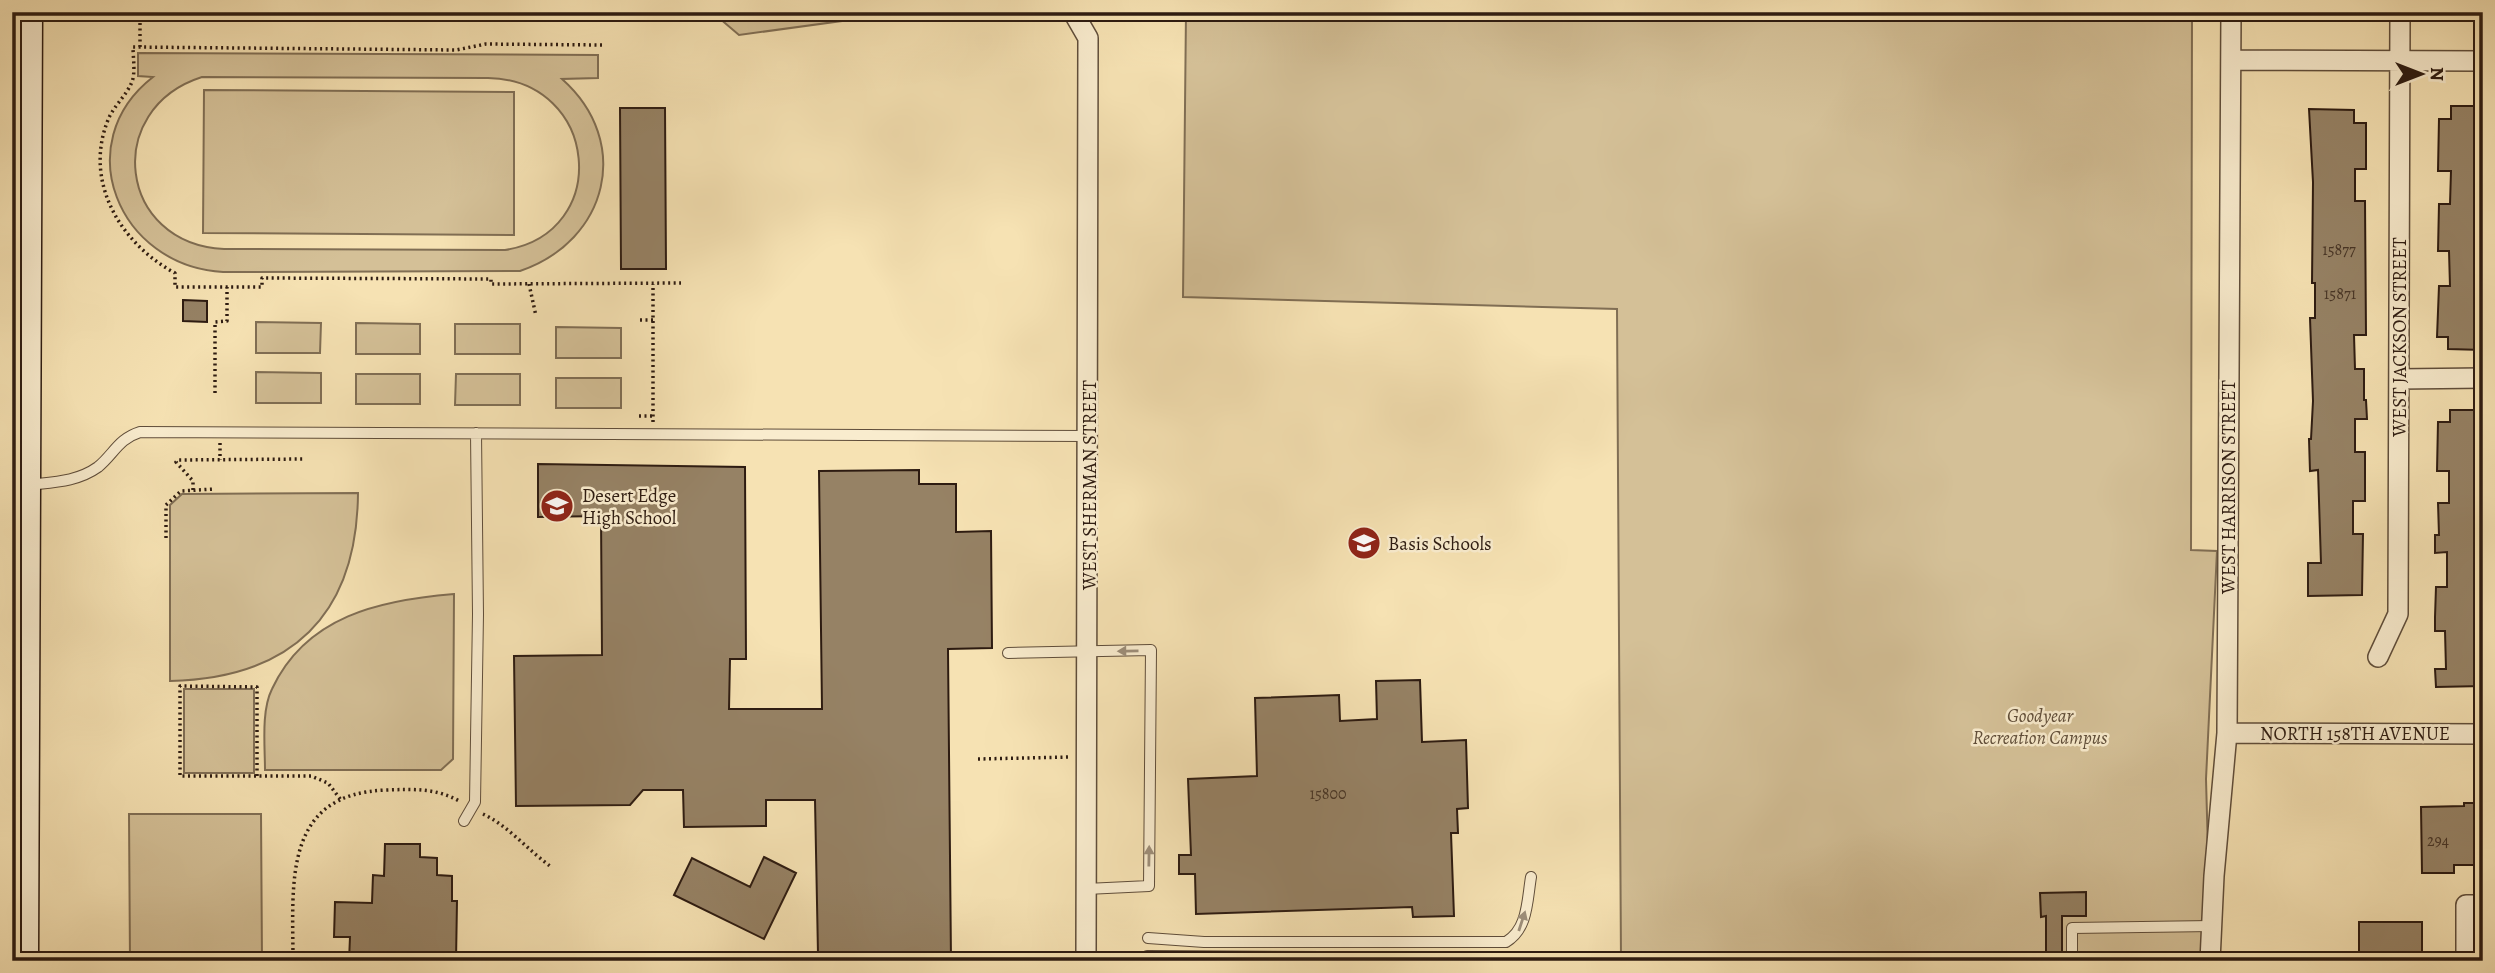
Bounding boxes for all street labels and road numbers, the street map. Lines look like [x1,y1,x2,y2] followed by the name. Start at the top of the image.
[2387,237,2413,438] street label: WEST JACKSON STREET
[1077,379,1103,591] street label: WEST SHERMAN STREET
[2216,379,2242,595] street label: WEST HARRISON STREET
[2260,721,2450,747] street label: NORTH 158TH AVENUE

